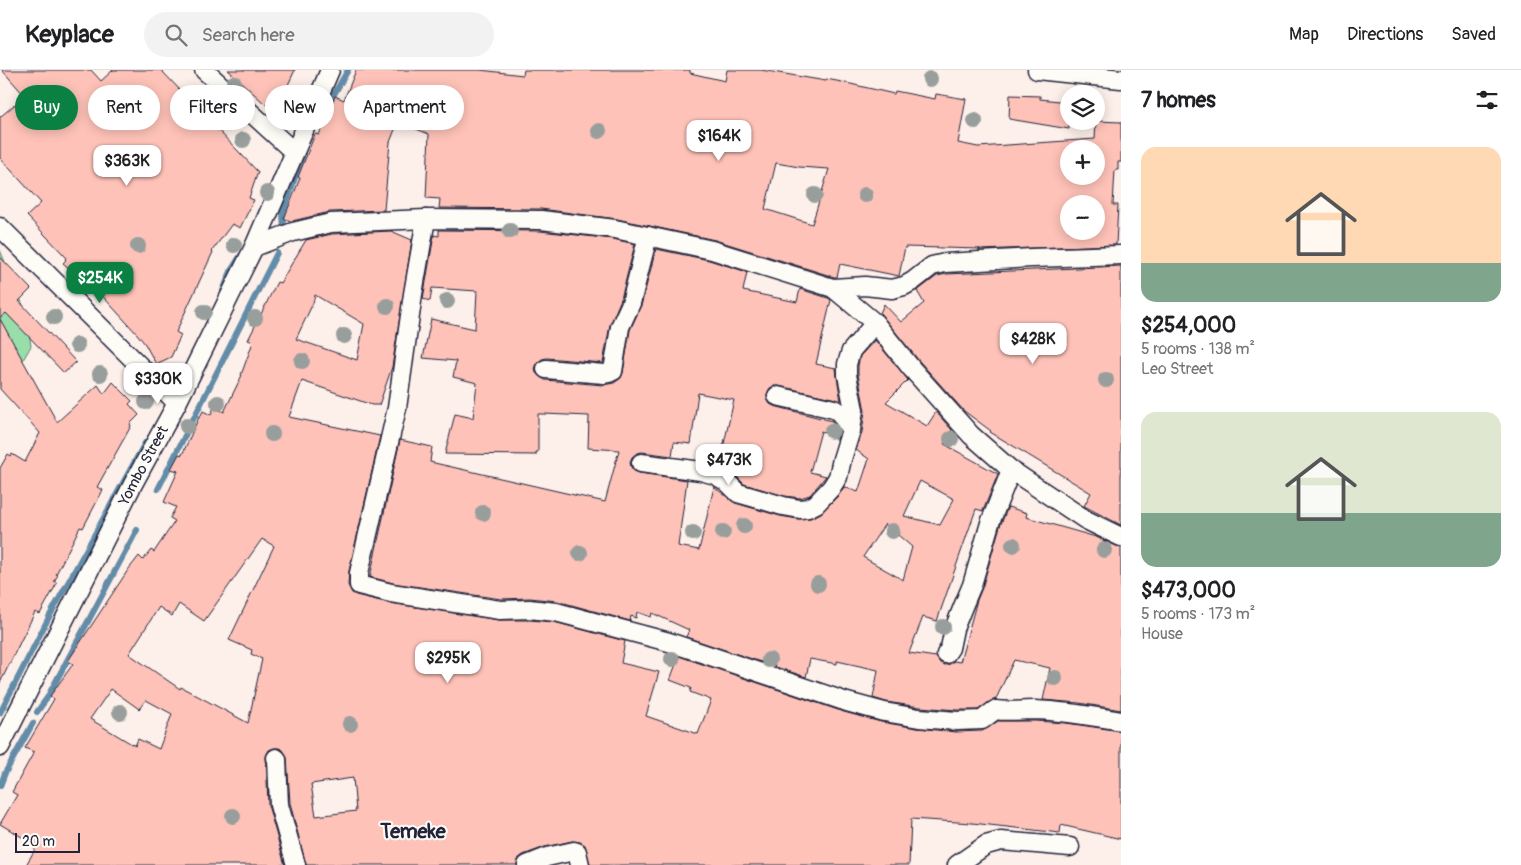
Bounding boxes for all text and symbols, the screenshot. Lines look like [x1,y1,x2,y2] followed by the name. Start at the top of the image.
[144,12,494,57] search box
[25,20,114,49] text: Keyplace
[162,21,190,49] icon: search
[202,23,295,47] text: Search here
[1289,23,1319,46] text: Map
[1347,23,1423,46] text: Directions
[1451,23,1496,46] text: Saved
[15,85,78,130] chip: Buy
[88,85,160,130] chip: Rent
[170,85,255,130] chip: Filters
[265,85,334,130] chip: New
[344,85,464,130] chip: Apartment
[1060,85,1105,240] map controls
[1060,85,1105,130] button: layers
[1473,86,1501,114] icon: filters
[1141,87,1216,114] text: 7 homes
[684,119,754,162] pin: $164K
[697,126,741,146] text: $164K
[1060,140,1105,185] button: +
[92,144,162,187] pin: $363K
[104,151,150,171] text: $363K
[1276,179,1366,269] icon: home
[1060,195,1105,240] button: −
[65,262,135,304] pin: $254K
[77,268,123,288] text: $254K
[1141,312,1236,339] text: $254,000
[998,322,1068,365] pin: $428K
[1011,329,1055,349] text: $428K
[1141,339,1255,359] text: 5 rooms · 138 m²
[1141,359,1213,379] text: Leo Street
[123,362,193,405] pin: $330K
[134,369,182,389] text: $330K
[114,421,173,509] street label: Yombo Street
[694,444,764,486] pin: $473K
[1276,444,1366,534] icon: home
[707,450,752,470] text: $473K
[1141,577,1236,604] text: $473,000
[1141,604,1255,624] text: 5 rooms · 173 m²
[1141,624,1183,644] text: House
[413,642,483,684] pin: $295K
[426,648,470,668] text: $295K
[379,819,447,844] district label: Temeke
[15,830,80,853] scale bar
[22,833,55,850] text: 20 m

